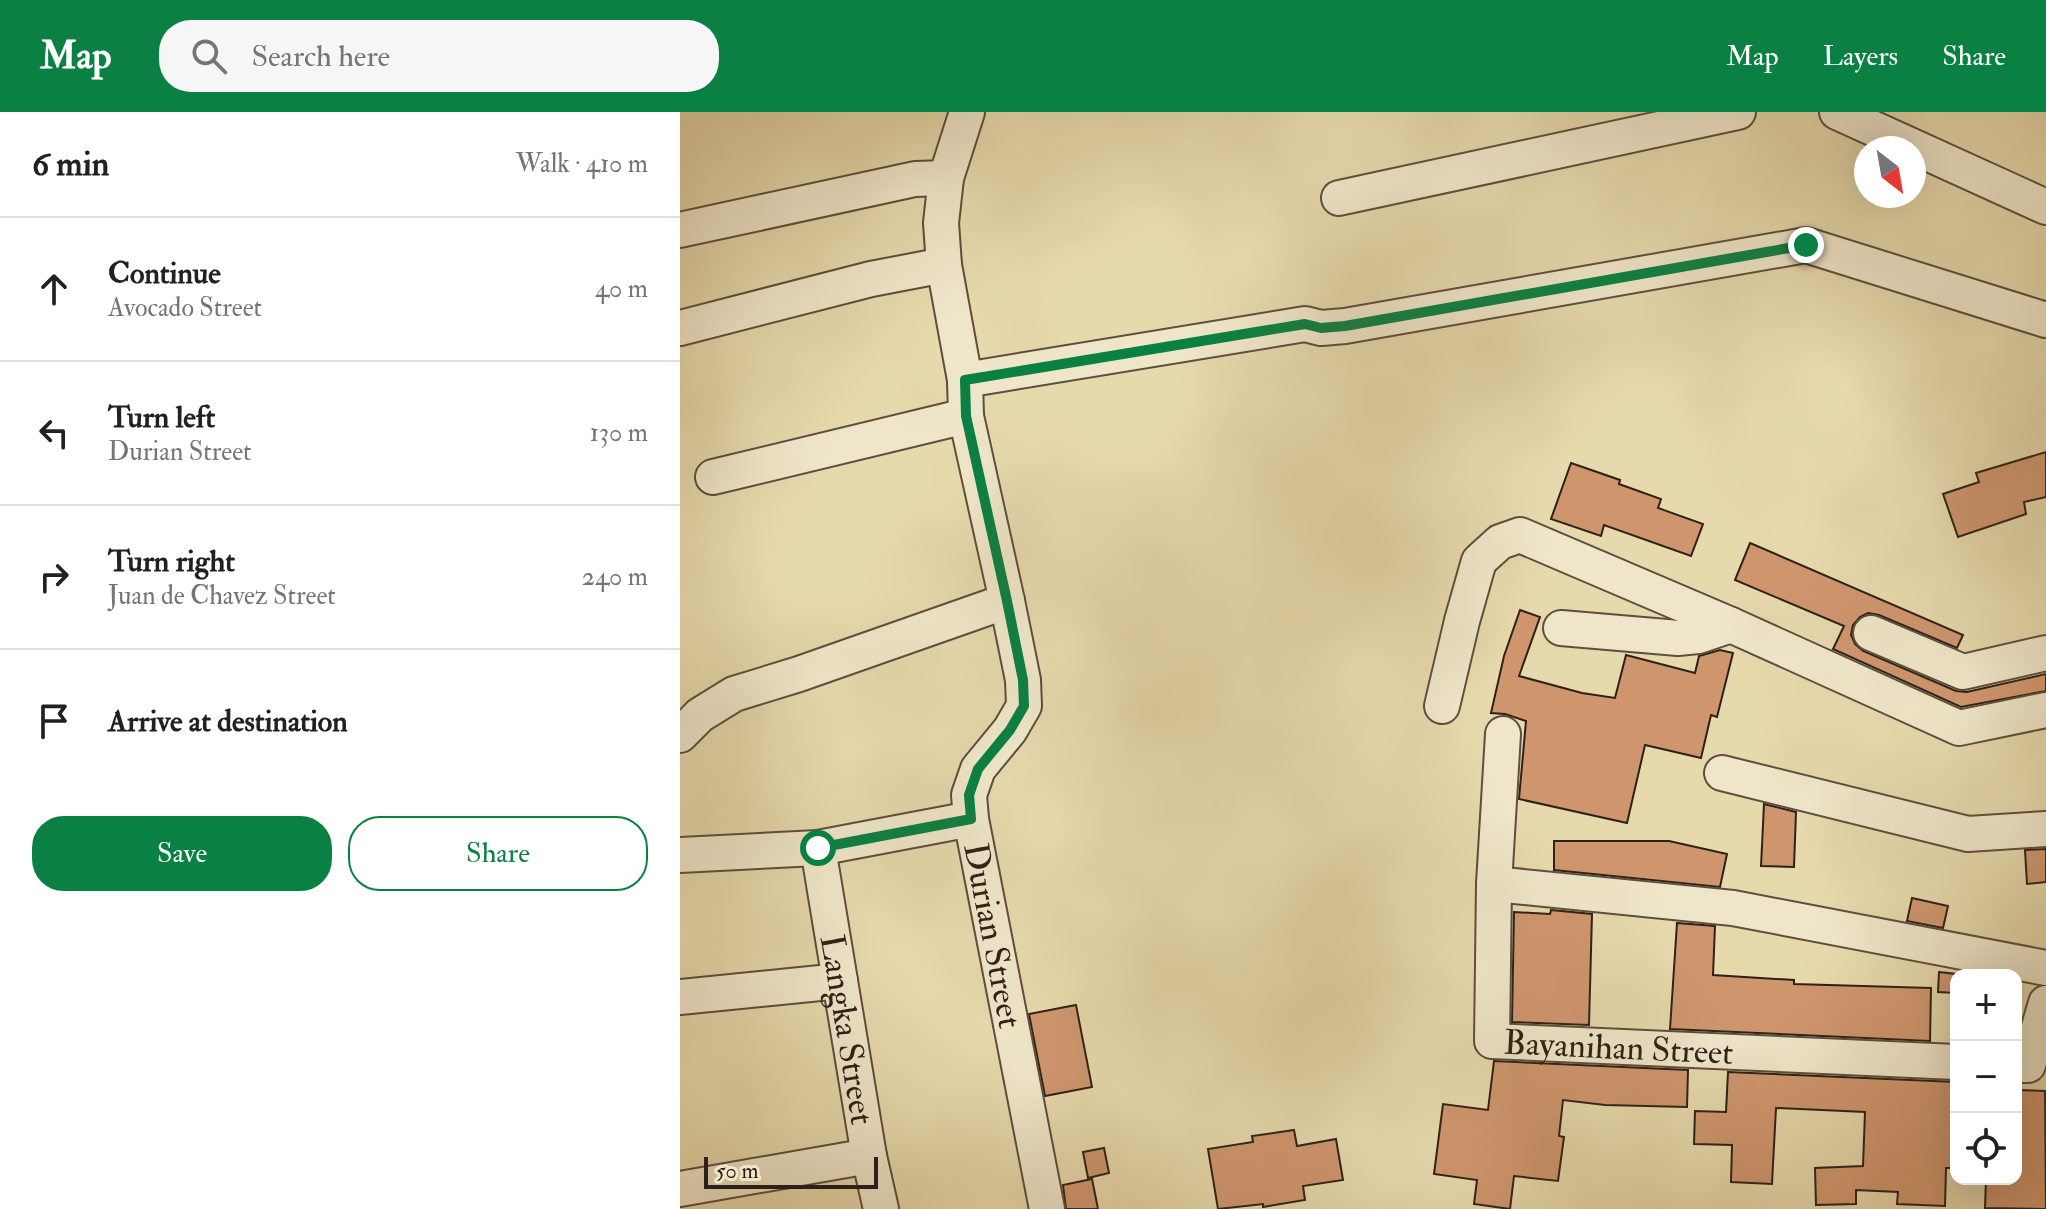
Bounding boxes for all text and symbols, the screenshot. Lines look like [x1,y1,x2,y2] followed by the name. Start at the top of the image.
[159,20,719,92] search box
[40,32,111,80] text: Map
[187,34,231,78] icon: search
[251,38,390,75] text: Search here
[1726,39,1779,74] text: Map
[1823,39,1898,74] text: Layers
[1942,39,2006,74] text: Share
[1854,136,1926,208] north arrow
[32,143,109,186] text: 6 min
[516,148,648,180] text: Walk · 410 m
[1788,227,1824,263] route end
[108,255,221,292] text: Continue
[32,267,76,311] icon: ahead
[595,273,648,305] text: 40 m
[108,292,262,324] text: Avocado Street
[108,399,215,436] text: Turn left
[32,411,76,455] icon: left
[590,417,648,449] text: 130 m
[108,436,251,468] text: Durian Street
[108,543,235,580] text: Turn right
[32,555,76,599] icon: right
[582,561,648,593] text: 240 m
[108,580,336,612] text: Juan de Chavez Street
[32,699,76,743] icon: arrive
[108,703,348,740] text: Arrive at destination
[32,816,332,891] button: Save
[348,816,648,891] button: Share
[800,830,836,866] route start
[953,839,1031,1032] street label: Durian Street
[810,932,883,1128] street label: Langka Street
[1950,969,2022,1185] map controls
[1950,969,2022,1041] button: +
[1503,1022,1734,1075] street label: Bayanihan Street
[1950,1041,2022,1113] button: −
[1950,1113,2022,1185] button: locate
[704,1153,878,1189] scale bar
[716,1157,758,1185] text: 50 m

